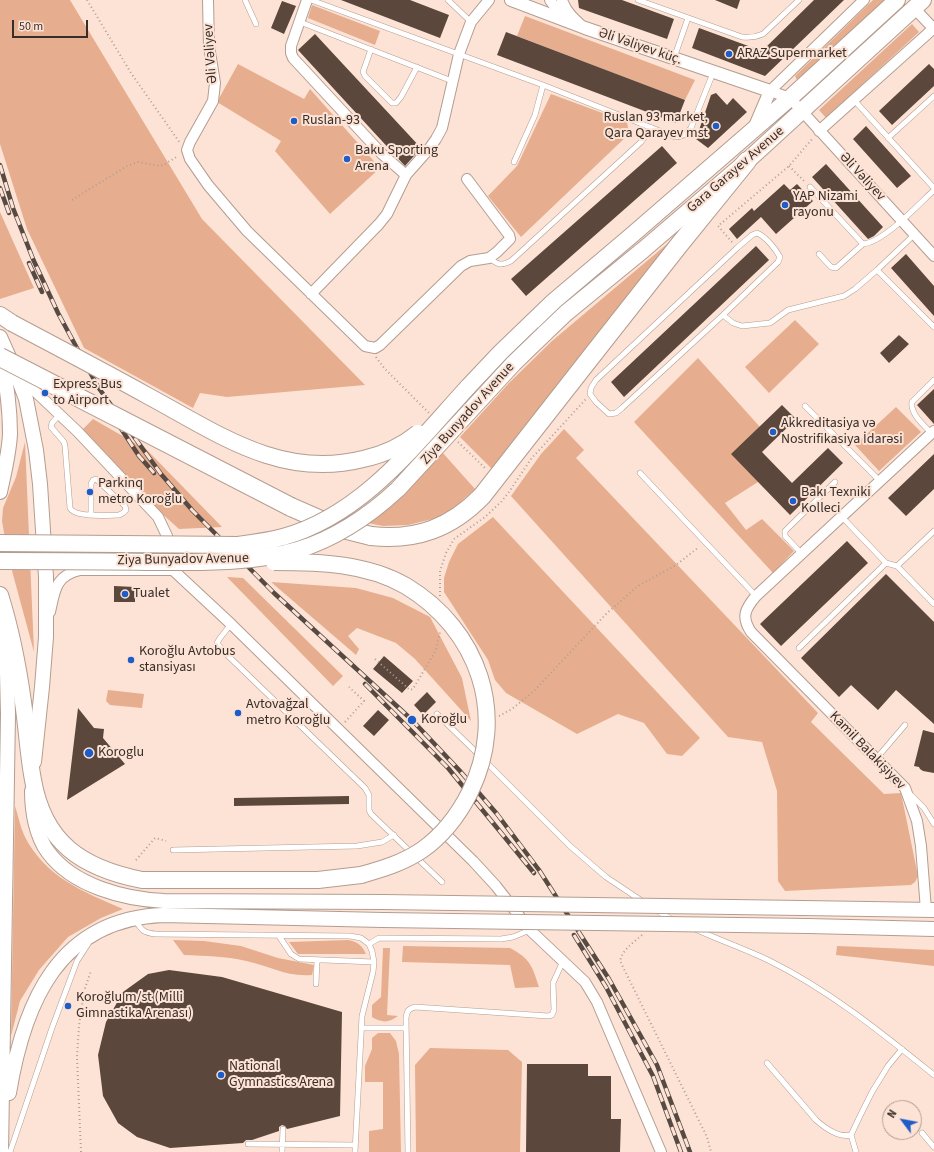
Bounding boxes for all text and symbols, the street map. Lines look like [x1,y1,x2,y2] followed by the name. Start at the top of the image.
[14,12,90,38] scale bar
[19,18,43,35] text: 50 m
[201,23,221,85] street label: Əli Vəliyev
[596,25,684,69] street label: Əli Vəliyev küç.
[737,46,847,62] place label: ARAZ Supermarket
[724,49,734,59] marker: ARAZ Supermarket
[603,110,708,142] place label: Ruslan 93 market, Qara Qarayev mst
[302,113,360,129] place label: Ruslan-93
[289,116,299,126] marker: Ruslan-93
[711,121,721,131] marker: Ruslan 93 market, Qara Qarayev mst
[684,123,788,217] street label: Gara Garayev Avenue
[355,143,438,176] place label: Baku Sporting Arena
[835,149,889,205] street label: Əli Vəliyev
[342,154,352,164] marker: Baku Sporting Arena
[793,189,858,222] place label: YAP Nizami rayonu
[780,200,790,210] marker: YAP Nizami rayonu
[418,359,518,469] street label: Ziya Bunyadov Avenue
[53,377,122,410] place label: Express Bus to Airport
[40,388,50,398] marker: Express Bus to Airport
[781,416,903,448] place label: Akkreditasiya və Nostrifikasiya İdarəsi
[768,427,778,437] marker: Akkreditasiya və Nostrifikasiya İdarəsi
[98,476,182,508] place label: Parkinq metro Koroğlu
[801,485,871,518] place label: Bakı Texniki Kolleci
[85,487,95,497] marker: Parkinq metro Koroğlu
[788,496,798,506] marker: Bakı Texniki Kolleci
[117,550,249,570] street label: Ziya Bunyadov Avenue
[133,586,170,602] place label: Tualet
[120,589,130,599] marker: Tualet
[139,644,235,676] place label: Koroğlu Avtobus stansiyası
[126,655,136,665] marker: Koroğlu Avtobus stansiyası
[246,697,330,730] place label: Avtovağzal metro Koroğlu
[233,708,243,718] marker: Avtovağzal metro Koroğlu
[825,708,909,794] street label: Kamil Balakişiyev
[421,712,467,728] place label: Koroğlu
[406,714,418,726] marker: Koroğlu
[98,745,144,761] place label: Koroglu
[83,747,95,759] marker: Koroglu
[76,990,192,1022] place label: Koroğlu m/st (Milli Gimnastika Arenası)
[63,1001,73,1011] marker: Koroğlu m/st (Milli Gimnastika Arenası)
[229,1059,333,1092] place label: National Gymnastics Arena
[216,1070,226,1080] marker: National Gymnastics Arena
[882,1100,922,1140] north arrow
[884,1107,901,1121] text: N

